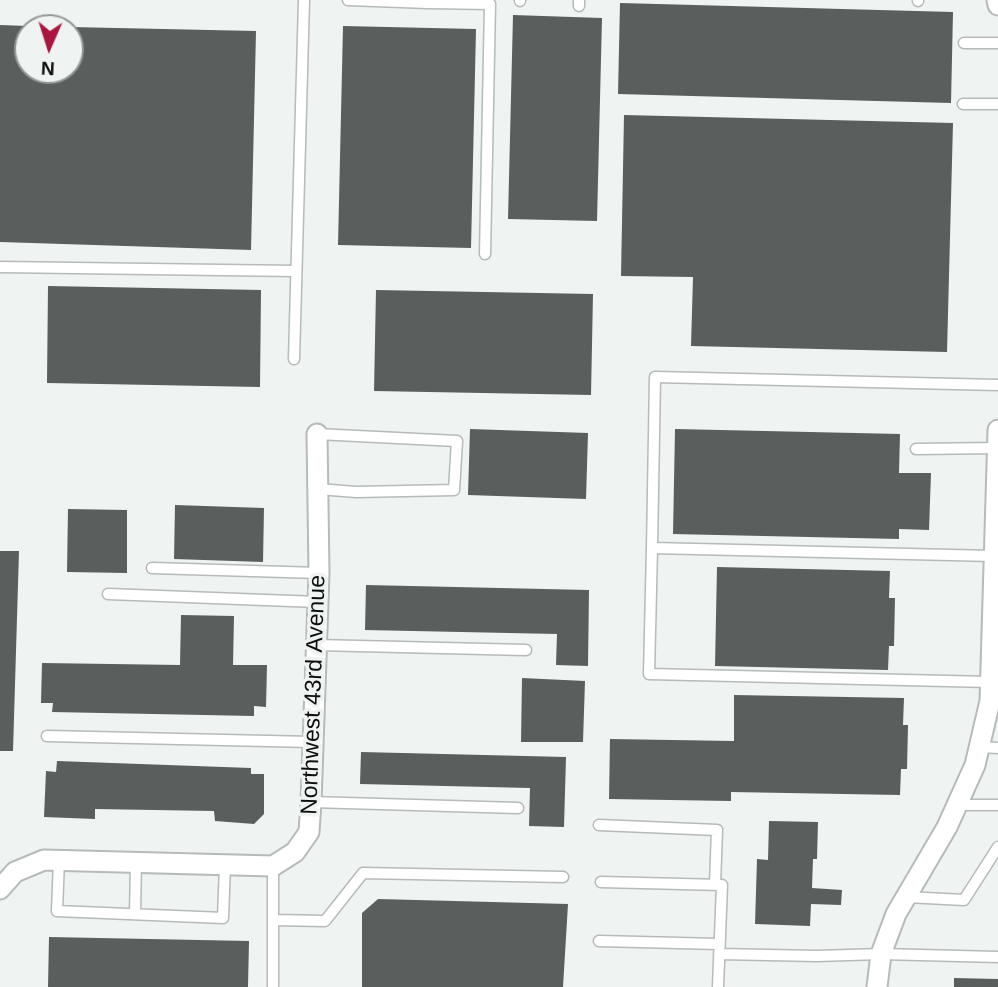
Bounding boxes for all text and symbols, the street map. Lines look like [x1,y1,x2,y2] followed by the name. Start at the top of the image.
[14,14,84,84] north arrow
[41,58,55,79] text: N
[296,575,332,815] street label: Northwest 43rd Avenue

